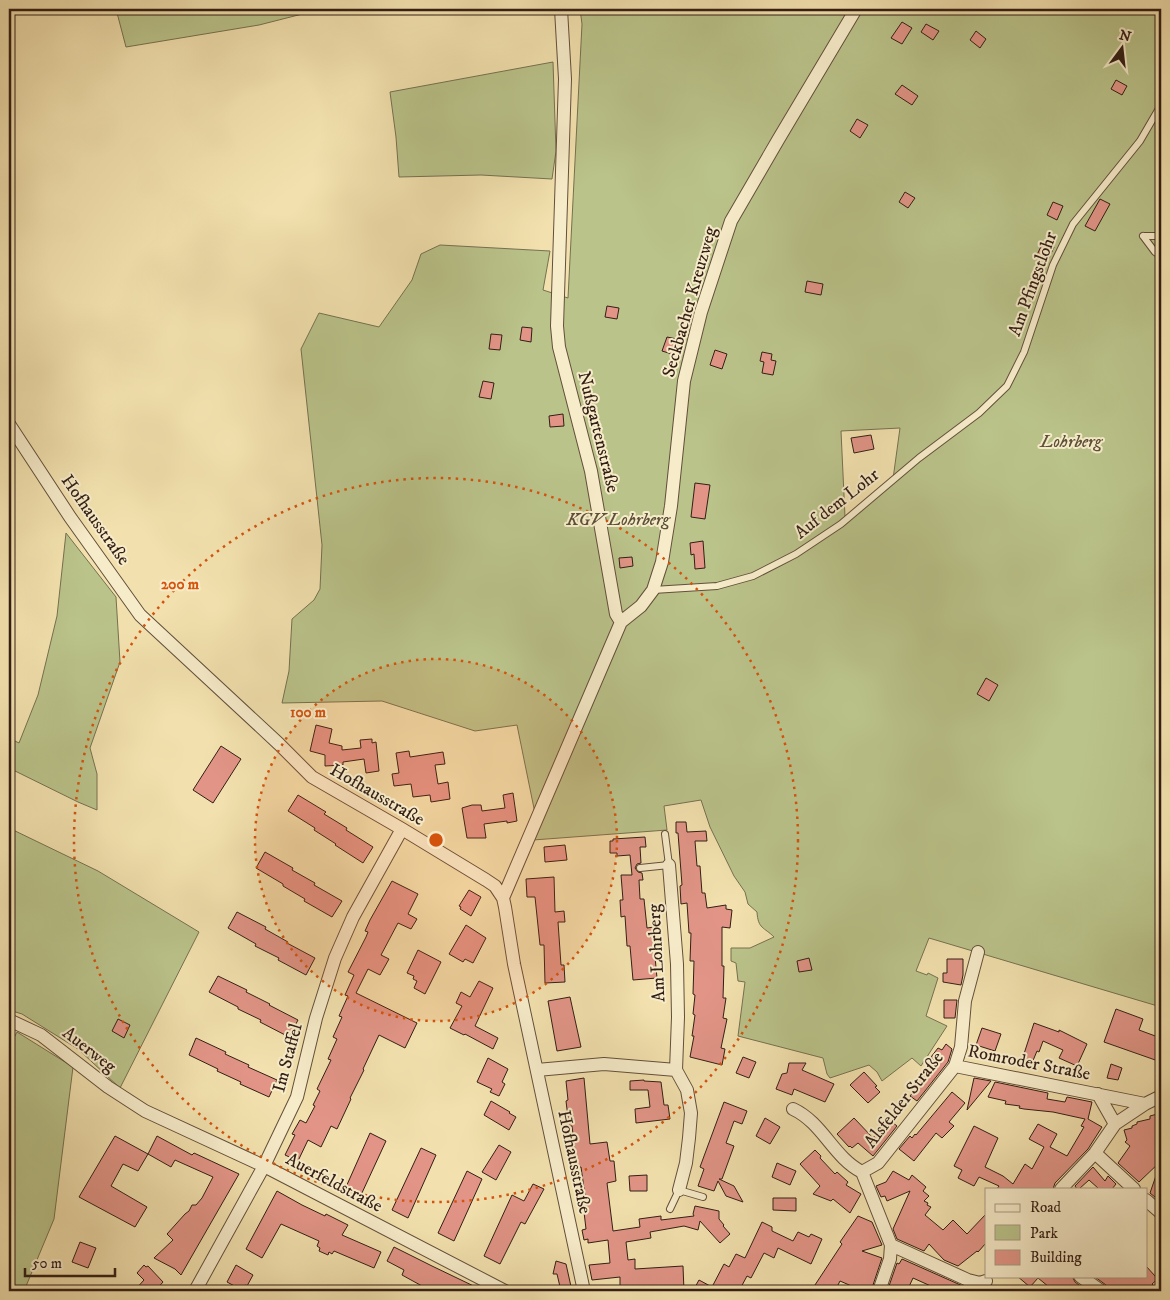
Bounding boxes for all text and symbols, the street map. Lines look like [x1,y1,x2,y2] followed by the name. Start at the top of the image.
[1098,22,1148,72] north arrow
[1117,26,1133,47] text: N
[658,224,722,380] street label: Seckbacher Kreuzweg
[1004,228,1062,339] street label: Am Pfingstlohr
[572,369,624,495] street label: Nußgartenstraße
[1039,431,1103,453] park label: Lohrberg
[790,464,884,544] street label: Auf dem Lohr
[56,470,134,570] street label: Hofhausstraße
[565,509,671,531] park label: KGV Lohrberg
[161,575,200,594] text: 200 m
[290,703,327,722] text: 100 m
[326,759,428,831] street label: Hofhausstraße
[427,831,445,849] centre of rings
[643,903,671,1003] street label: Am Lohrberg
[268,1021,308,1095] street label: Im Staffel
[58,1022,120,1078] street label: Auerweg
[966,1040,1092,1086] street label: Romroder Straße
[860,1047,948,1153] street label: Alsfelder Straße
[552,1108,596,1216] street label: Hofhausstraße
[282,1148,386,1218] street label: Auerfeldstraße
[985,1188,1148,1278] legend
[1030,1198,1062,1217] text: Road
[1030,1224,1059,1243] text: Park
[25,1245,115,1277] scale bar
[1030,1248,1082,1267] text: Building
[32,1254,62,1273] text: 50 m

